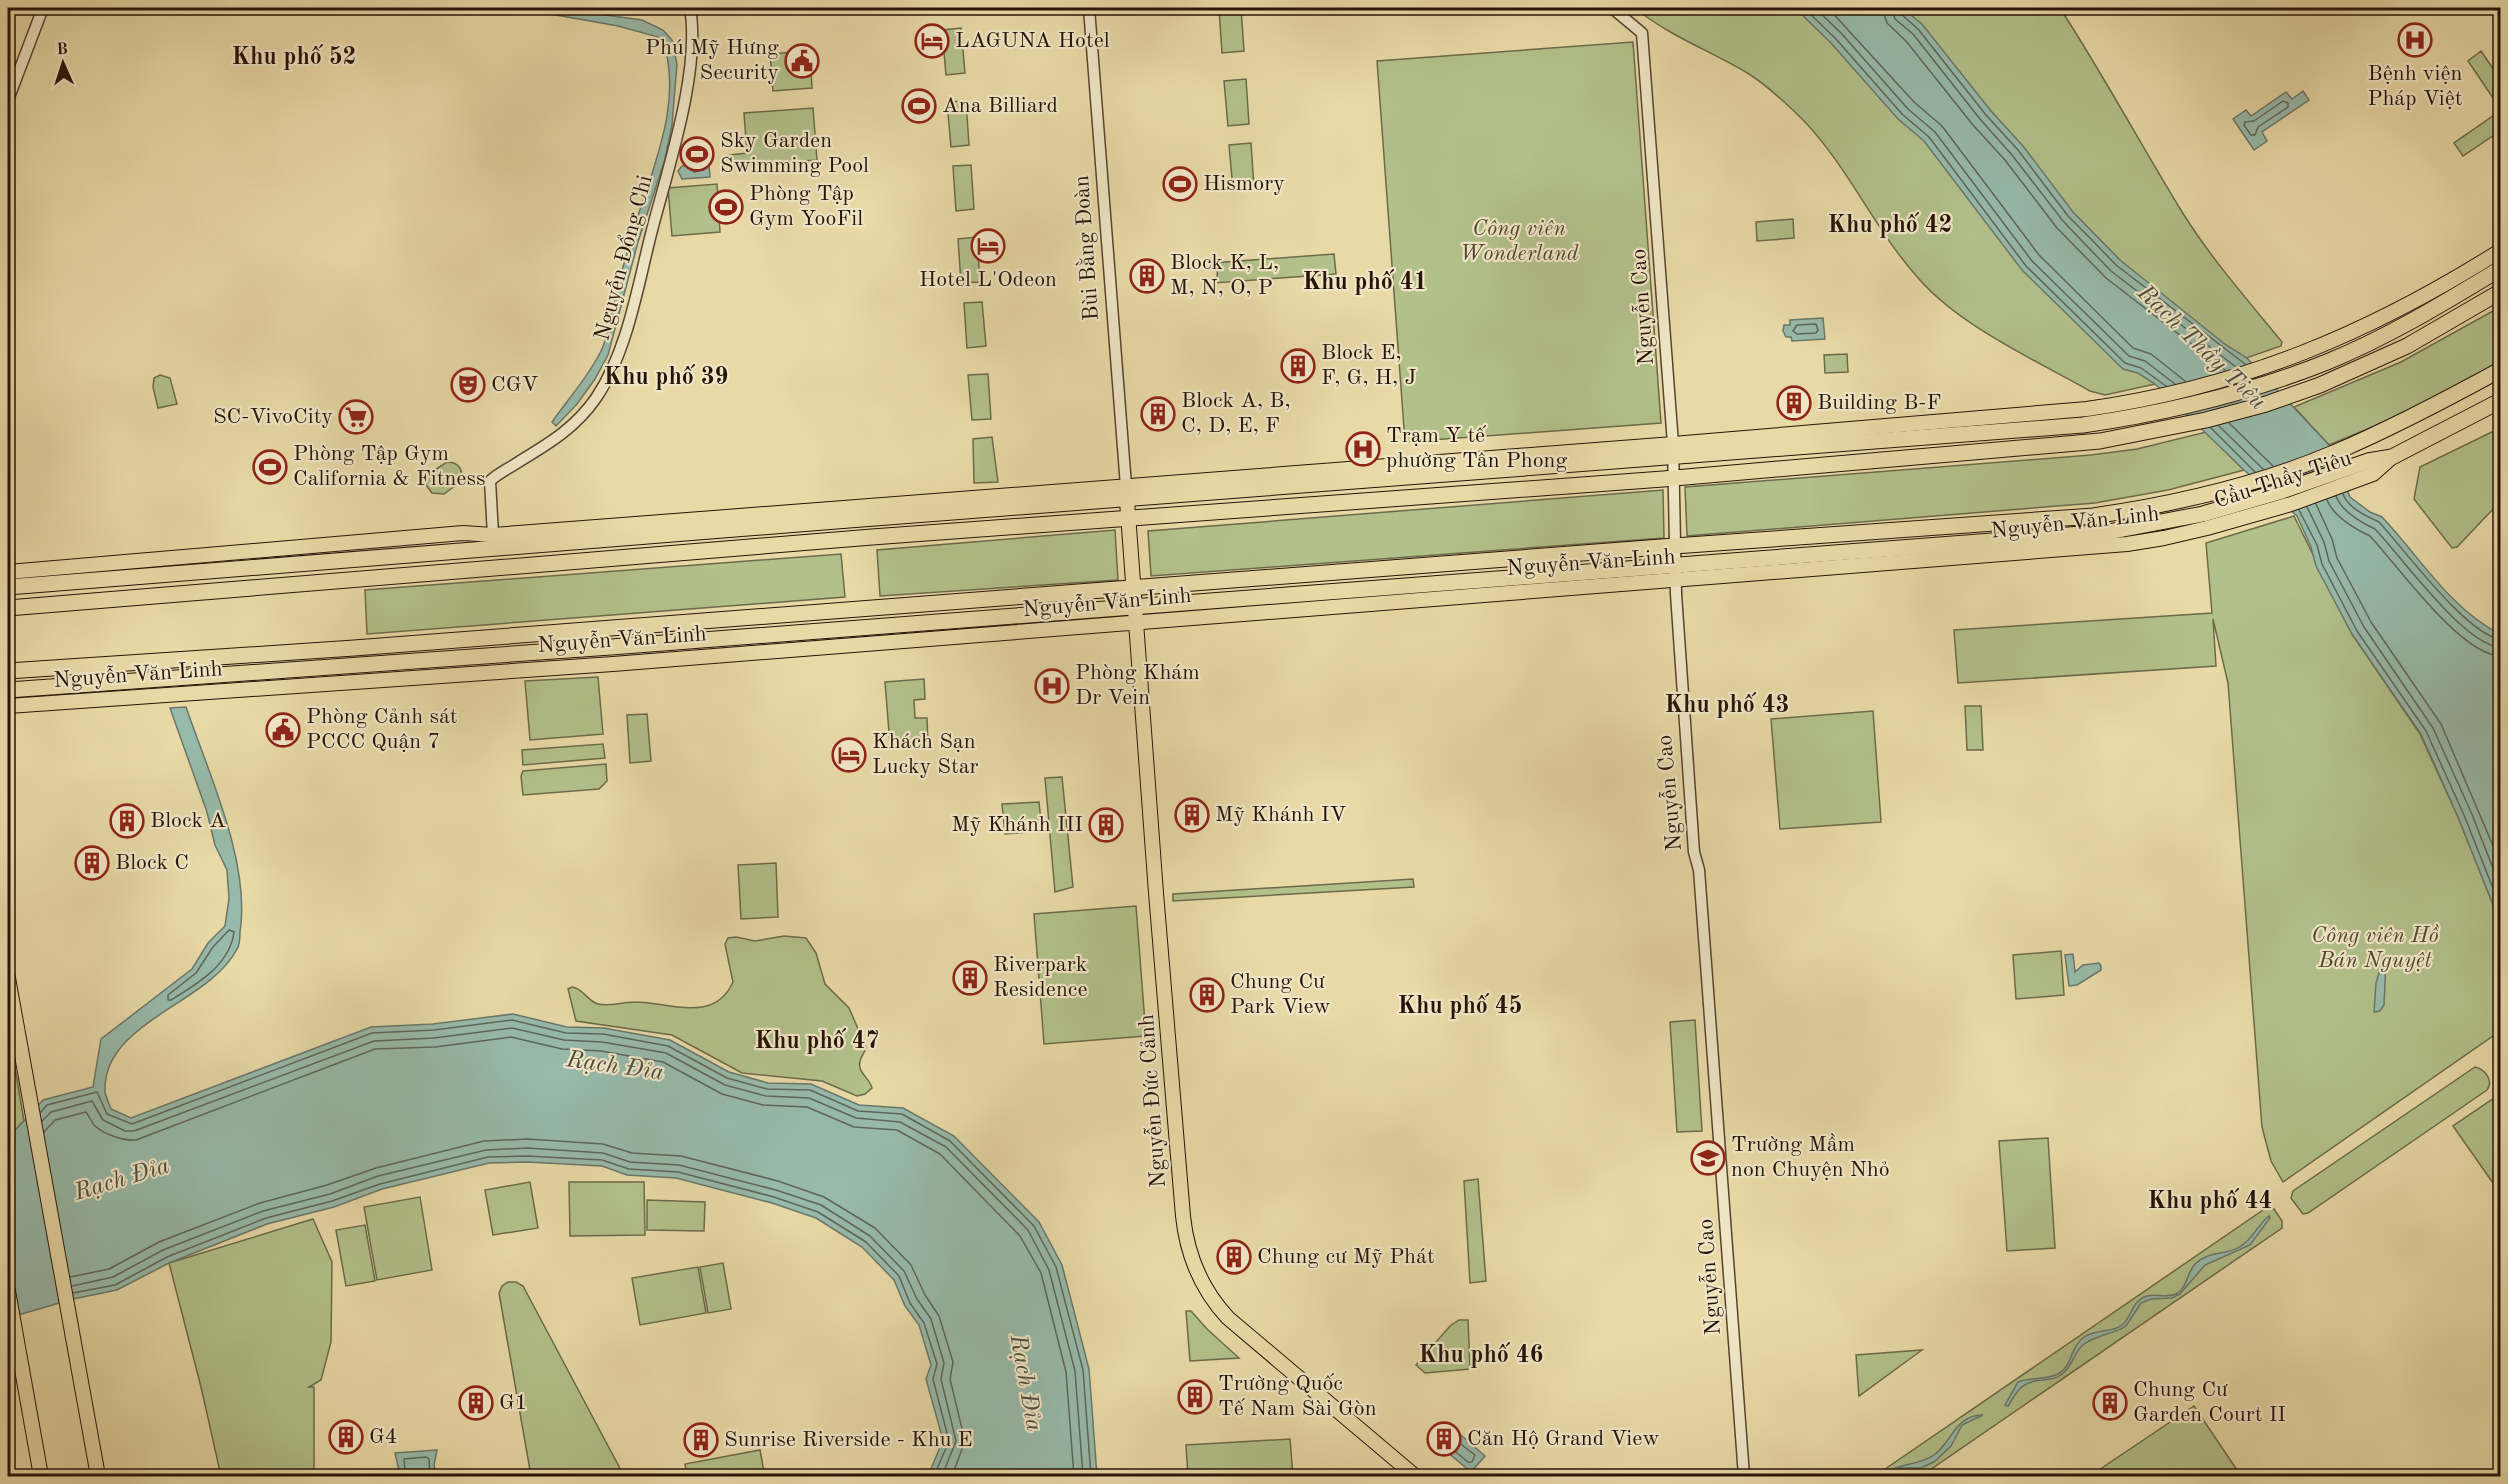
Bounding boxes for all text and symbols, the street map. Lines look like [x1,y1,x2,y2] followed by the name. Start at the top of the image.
[2397,22,2433,58] hospital icon: Bệnh viện Pháp Việt
[914,23,950,59] hotel icon: LAGUNA Hotel
[955,30,1110,52] place label: LAGUNA Hotel
[33,33,93,93] north arrow
[645,37,779,84] place label: Phú Mỹ Hưng Security
[56,42,68,58] text: B
[784,43,820,79] public building icon: Phú Mỹ Hưng Security
[232,44,357,70] district label: Khu phố 52
[2367,63,2463,110] place label: Bệnh viện Pháp Việt
[901,88,937,124] sports icon: Ana Billiard
[942,95,1058,117] place label: Ana Billiard
[720,130,869,177] place label: Sky Garden Swimming Pool
[679,136,715,172] sports icon: Sky Garden Swimming Pool
[1162,166,1198,202] sports icon: Hismory
[590,173,657,343] street label: Nguyễn Đổng Chi
[1203,173,1285,195] place label: Hismory
[1070,175,1103,321] street label: Bùi Bằng Đoàn
[749,183,863,230] place label: Phòng Tập Gym YooFil
[708,189,744,225] sports icon: Phòng Tập Gym YooFil
[1828,212,1953,238] district label: Khu phố 42
[1459,218,1579,265] park label: Công viên Wonderland
[970,228,1006,264] hotel icon: Hotel L'Odeon
[1627,248,1658,366] street label: Nguyễn Cao
[1170,252,1279,299] place label: Block K, L, M, N, O, P
[1129,258,1165,294] building icon: Block K, L, M, N, O, P
[919,269,1057,291] place label: Hotel L'Odeon
[1303,269,1428,295] district label: Khu phố 41
[2131,279,2271,415] water label: Rạch Thầy Tiêu
[1321,342,1416,389] place label: Block E, F, G, H, J
[1280,348,1316,384] building icon: Block E, F, G, H, J
[604,364,729,390] district label: Khu phố 39
[450,367,486,403] theatre icon: CGV
[491,374,539,396] place label: CGV
[1776,385,1812,421] building icon: Building B-F
[1181,390,1291,437] place label: Block A, B, C, D, E, F
[1817,392,1941,414] place label: Building B-F
[1140,396,1176,432] building icon: Block A, B, C, D, E, F
[338,399,374,435] supermarket icon: SC-VivoCity
[213,406,333,428] place label: SC-VivoCity
[1386,425,1567,472] place label: Trạm Y tế phường Tân Phong
[1345,431,1381,467] hospital icon: Trạm Y tế phường Tân Phong
[293,443,486,490] place label: Phòng Tập Gym California & Fitness
[2211,446,2355,513] street label: Cầu Thầy Tiêu
[252,449,288,485] sports icon: Phòng Tập Gym California & Fitness
[1990,502,2160,543] street label: Nguyễn Văn Linh
[1506,545,1676,580] street label: Nguyễn Văn Linh
[1022,584,1192,621] street label: Nguyễn Văn Linh
[537,622,707,657] street label: Nguyễn Văn Linh
[53,657,223,692] street label: Nguyễn Văn Linh
[1075,662,1200,709] place label: Phòng Khám Dr Vein
[1034,668,1070,704] hospital icon: Phòng Khám Dr Vein
[1665,692,1790,718] district label: Khu phố 43
[306,706,458,753] place label: Phòng Cảnh sát PCCC Quận 7
[265,712,301,748] public building icon: Phòng Cảnh sát PCCC Quận 7
[872,731,979,778] place label: Khách Sạn Lucky Star
[1653,734,1686,852] street label: Nguyễn Cao
[831,737,867,773] hotel icon: Khách Sạn Lucky Star
[1174,797,1210,833] building icon: Mỹ Khánh IV
[109,803,145,839] building icon: Block A
[1215,804,1346,826] place label: Mỹ Khánh IV
[1088,807,1124,843] building icon: Mỹ Khánh III
[150,810,226,832] place label: Block A
[951,814,1083,836] place label: Mỹ Khánh III
[74,845,110,881] building icon: Block C
[115,852,189,874] place label: Block C
[2311,924,2440,972] park label: Công viên Hồ Bán Nguyệt
[993,954,1088,1001] place label: Riverpark Residence
[952,960,988,996] building icon: Riverpark Residence
[1230,971,1331,1018] place label: Chung Cư Park View
[1189,977,1225,1013] building icon: Chung Cư Park View
[1398,993,1523,1019] district label: Khu phố 45
[1135,1013,1170,1189] street label: Nguyễn Đức Cảnh
[755,1028,880,1054] district label: Khu phố 47
[564,1048,665,1086] water label: Rạch Đỉa
[1731,1133,1890,1181] place label: Trường Mầm non Chuyện Nhỏ
[1690,1140,1726,1176] school or university icon: Trường Mầm non Chuyện Nhỏ
[71,1154,173,1206] water label: Rạch Đỉa
[2148,1188,2273,1214] district label: Khu phố 44
[1694,1218,1725,1336] street label: Nguyễn Cao
[1216,1239,1252,1275] building icon: Chung cư Mỹ Phát
[1257,1246,1435,1268] place label: Chung cư Mỹ Phát
[1004,1332,1045,1434] water label: Rạch Đỉa
[1419,1342,1544,1368] district label: Khu phố 46
[1218,1373,1377,1420] place label: Trường Quốc Tế Nam Sài Gòn
[1177,1379,1213,1415] building icon: Trường Quốc Tế Nam Sài Gòn
[2133,1379,2286,1426] place label: Chung Cư Garden Court II
[458,1385,494,1421] building icon: G1
[2092,1385,2128,1421] building icon: Chung Cư Garden Court II
[499,1392,528,1414] place label: G1
[328,1419,364,1455] building icon: G4
[1426,1421,1462,1457] building icon: Căn Hộ Grand View
[683,1422,719,1458] building icon: Sunrise Riverside - Khu E
[369,1426,398,1448] place label: G4
[1467,1428,1659,1450] place label: Căn Hộ Grand View
[724,1429,973,1451] place label: Sunrise Riverside - Khu E

